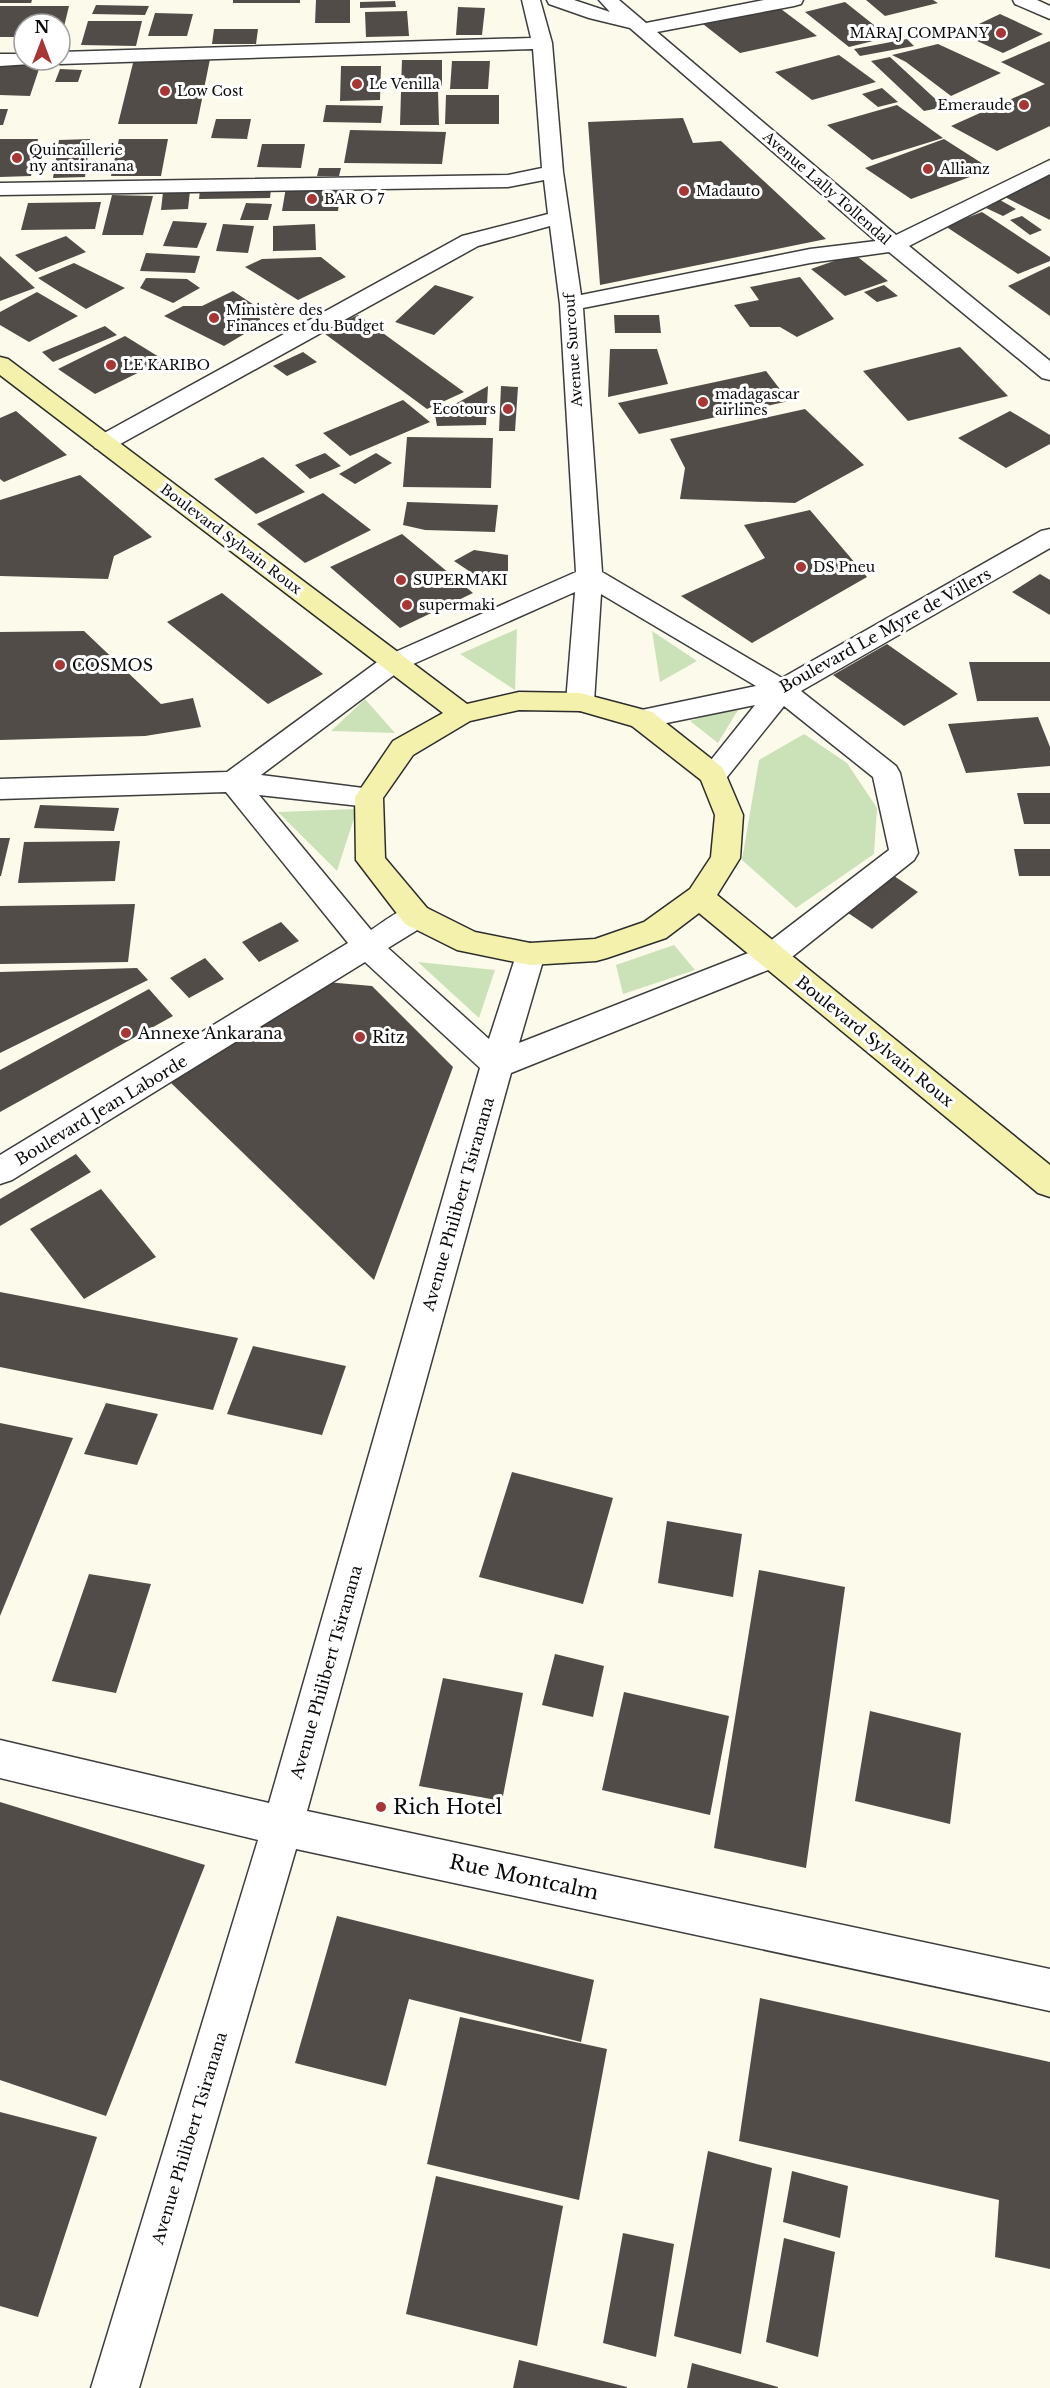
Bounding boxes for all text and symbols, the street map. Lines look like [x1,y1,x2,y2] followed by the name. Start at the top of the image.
[12,12,72,72] north arrow
[34,17,50,37] text: N
[850,24,990,42] place label: MARAJ COMPANY
[994,26,1008,40] marker: MARAJ COMPANY
[369,75,440,93] place label: Le Venilla
[350,77,364,91] marker: Le Venilla
[177,82,244,100] place label: Low Cost
[158,84,172,98] marker: Low Cost
[938,96,1012,114] place label: Emeraude
[1017,98,1031,112] marker: Emeraude
[759,127,895,249] street label: Avenue Lally Tollendal
[29,141,134,175] place label: Quincaillerie ny antsiranana
[10,151,24,165] marker: Quincaillerie ny antsiranana
[939,160,990,178] place label: Allianz
[921,162,935,176] marker: Allianz
[696,182,760,200] place label: Madauto
[677,184,691,198] marker: Madauto
[324,190,385,208] place label: BAR O 7
[305,192,319,206] marker: BAR O 7
[560,290,586,409] street label: Avenue Surcouf
[226,301,385,335] place label: Ministère des Finances et du Budget
[207,311,221,325] marker: Ministère des Finances et du Budget
[123,356,210,374] place label: LE KARIBO
[104,358,118,372] marker: LE KARIBO
[715,385,800,419] place label: madagascar airlines
[696,395,710,409] marker: madagascar airlines
[432,400,496,418] place label: Ecotours
[501,402,515,416] marker: Ecotours
[157,480,306,598] street label: Boulevard Sylvain Roux
[813,558,876,576] place label: DS Pneu
[794,560,808,574] marker: DS Pneu
[776,563,994,697] street label: Boulevard Le Myre de Villers
[413,571,508,589] place label: SUPERMAKI
[394,573,408,587] marker: SUPERMAKI
[419,596,495,614] place label: supermaki
[400,598,414,612] marker: supermaki
[72,655,153,675] place label: COSMOS
[53,658,67,672] marker: COSMOS
[792,971,958,1111] street label: Boulevard Sylvain Roux
[137,1023,283,1043] place label: Annexe Ankarana
[119,1026,133,1040] marker: Annexe Ankarana
[372,1027,405,1047] place label: Ritz
[353,1030,367,1044] marker: Ritz
[11,1051,191,1169] street label: Boulevard Jean Laborde
[418,1095,498,1314] street label: Avenue Philibert Tsiranana
[286,1563,366,1782] street label: Avenue Philibert Tsiranana
[393,1795,502,1819] place label: Rich Hotel
[374,1800,388,1814] marker: Rich Hotel
[447,1849,601,1905] street label: Rue Montcalm
[147,2029,231,2248] street label: Avenue Philibert Tsiranana

